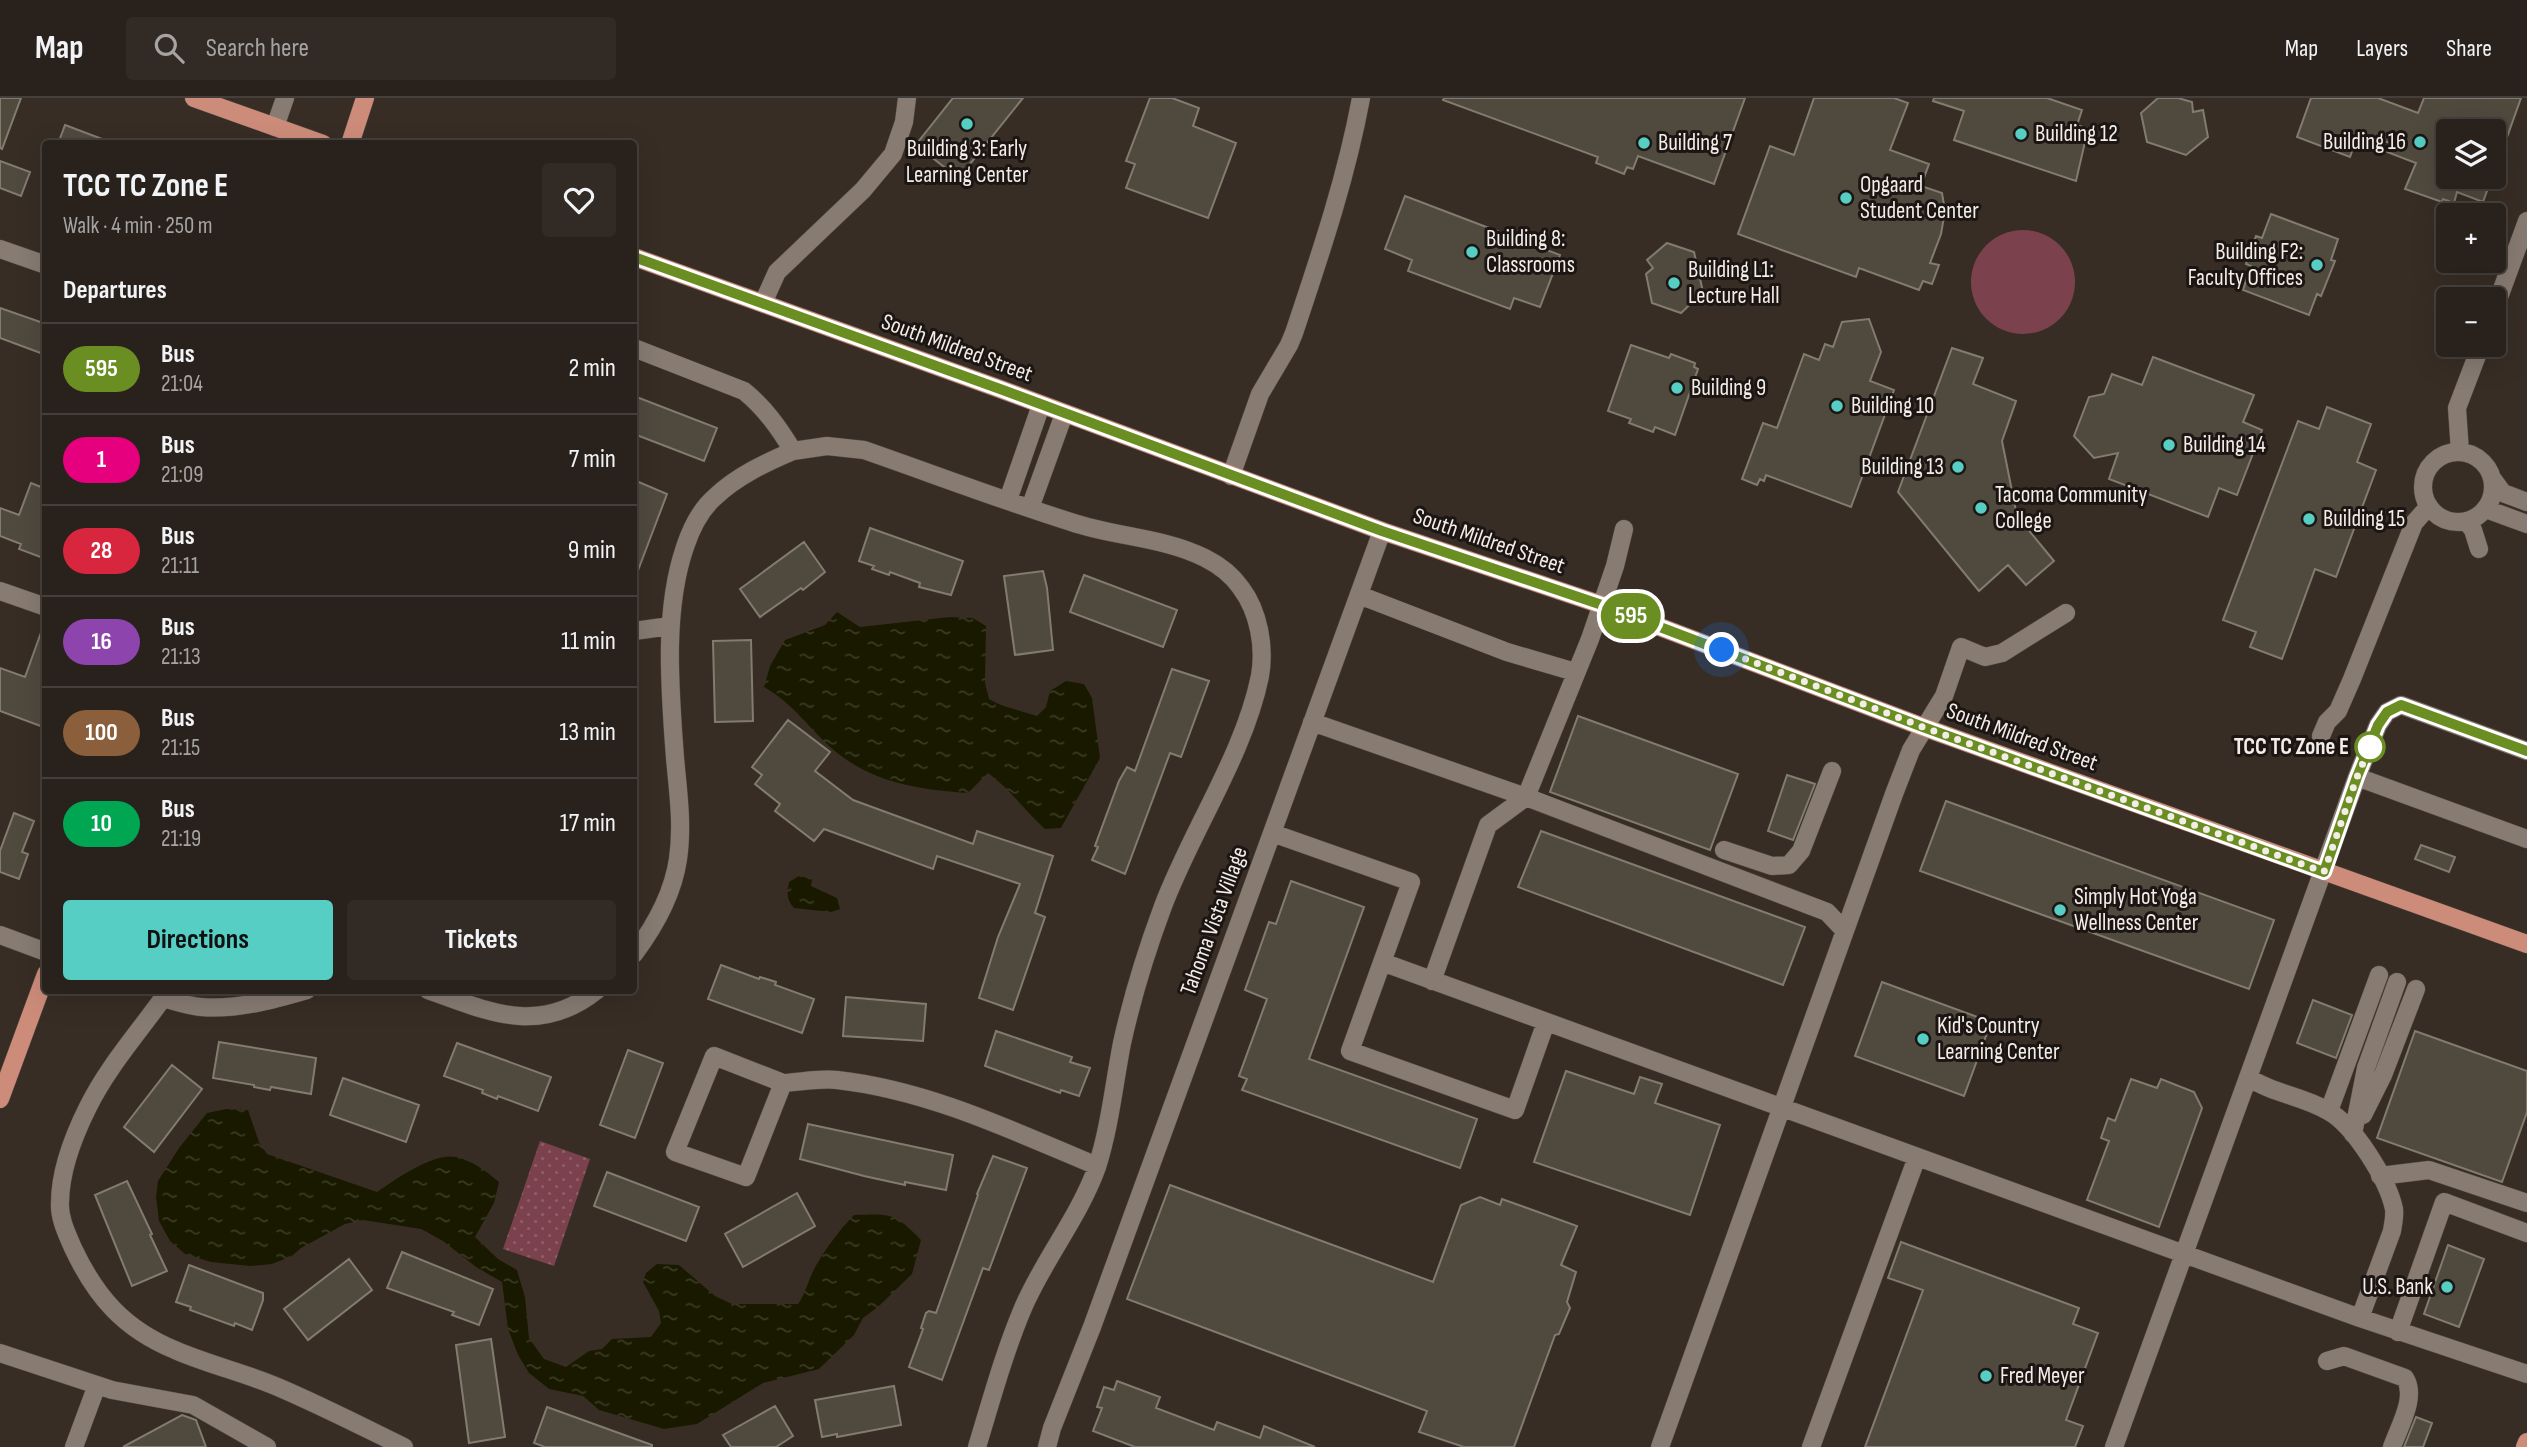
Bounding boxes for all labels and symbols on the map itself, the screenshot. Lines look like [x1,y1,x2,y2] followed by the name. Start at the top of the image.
[959,116,975,132] marker: Building 3: Early Learning Center
[2035,120,2118,148] place label: Building 12
[2013,126,2029,142] marker: Building 12
[2323,128,2406,156] place label: Building 16
[1658,129,1732,157] place label: Building 7
[2412,134,2428,150] marker: Building 16
[906,135,1029,189] place label: Building 3: Early Learning Center
[1636,135,1652,151] marker: Building 7
[1860,171,1979,225] place label: Opgaard Student Center
[1838,190,1854,206] marker: Opgaard Student Center
[1486,225,1575,279] place label: Building 8: Classrooms
[2188,238,2303,292] place label: Building F2: Faculty Offices
[1464,244,1480,260] marker: Building 8: Classrooms
[1688,256,1779,310] place label: Building L1: Lecture Hall
[2309,257,2325,273] marker: Building F2: Faculty Offices
[1666,275,1682,291] marker: Building L1: Lecture Hall
[878,308,1036,388] street label: South Mildred Street
[1691,374,1766,402] place label: Building 9
[1669,380,1685,396] marker: Building 9
[1851,392,1934,420] place label: Building 10
[1829,398,1845,414] marker: Building 10
[2183,431,2266,459] place label: Building 14
[2161,437,2177,453] marker: Building 14
[1861,453,1944,481] place label: Building 13
[1950,459,1966,475] marker: Building 13
[1995,481,2147,535] place label: Tacoma Community College
[1973,500,1989,516] marker: Tacoma Community College
[1409,502,1569,580] street label: South Mildred Street
[2323,505,2405,533] place label: Building 15
[2301,511,2317,527] marker: Building 15
[1591,593,1671,639] line badge: 595
[1704,632,1739,667] your location
[1943,697,2101,777] street label: South Mildred Street
[2355,732,2385,762] marker: TCC TC Zone E
[2234,733,2349,761] place label: TCC TC Zone E
[1174,843,1254,999] street label: Tahoma Vista Village
[2074,883,2199,937] place label: Simply Hot Yoga Wellness Center
[2052,902,2068,918] marker: Simply Hot Yoga Wellness Center
[1937,1012,2060,1066] place label: Kid's Country Learning Center
[1915,1031,1931,1047] marker: Kid's Country Learning Center
[2362,1273,2433,1301] place label: U.S. Bank
[2439,1279,2455,1295] marker: U.S. Bank
[2000,1362,2085,1390] place label: Fred Meyer
[1978,1368,1994,1384] marker: Fred Meyer

